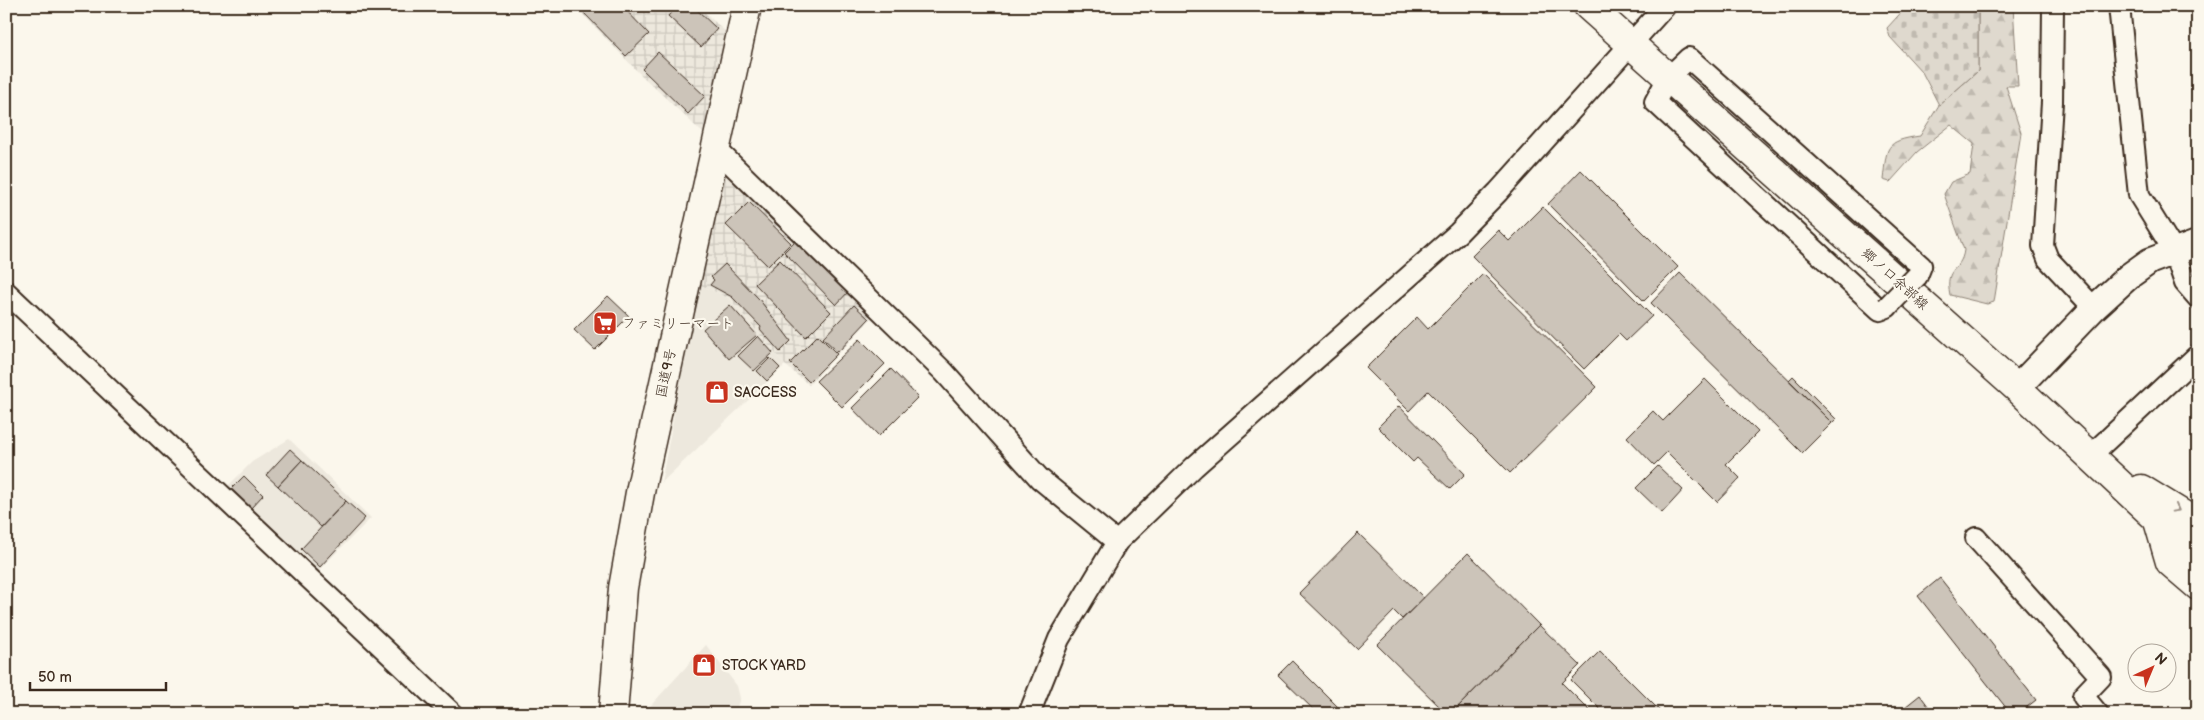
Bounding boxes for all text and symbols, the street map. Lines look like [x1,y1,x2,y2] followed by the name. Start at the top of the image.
[1858,245,1932,313] street label: 郷ノ口余部線
[592,310,618,336] supermarket icon: ファミリーマート
[622,315,734,332] place label: ファミリーマート
[652,347,680,399] street label: 国道9号
[704,379,730,405] shop icon: SACCESS
[734,384,797,401] place label: SACCESS
[2170,502,2179,512] one-way arrow
[2126,642,2176,692] north arrow
[2151,649,2170,669] text: N
[691,652,717,678] shop icon: STOCK YARD
[722,657,806,674] place label: STOCK YARD
[30,660,166,692] scale bar
[38,668,72,687] text: 50 m

